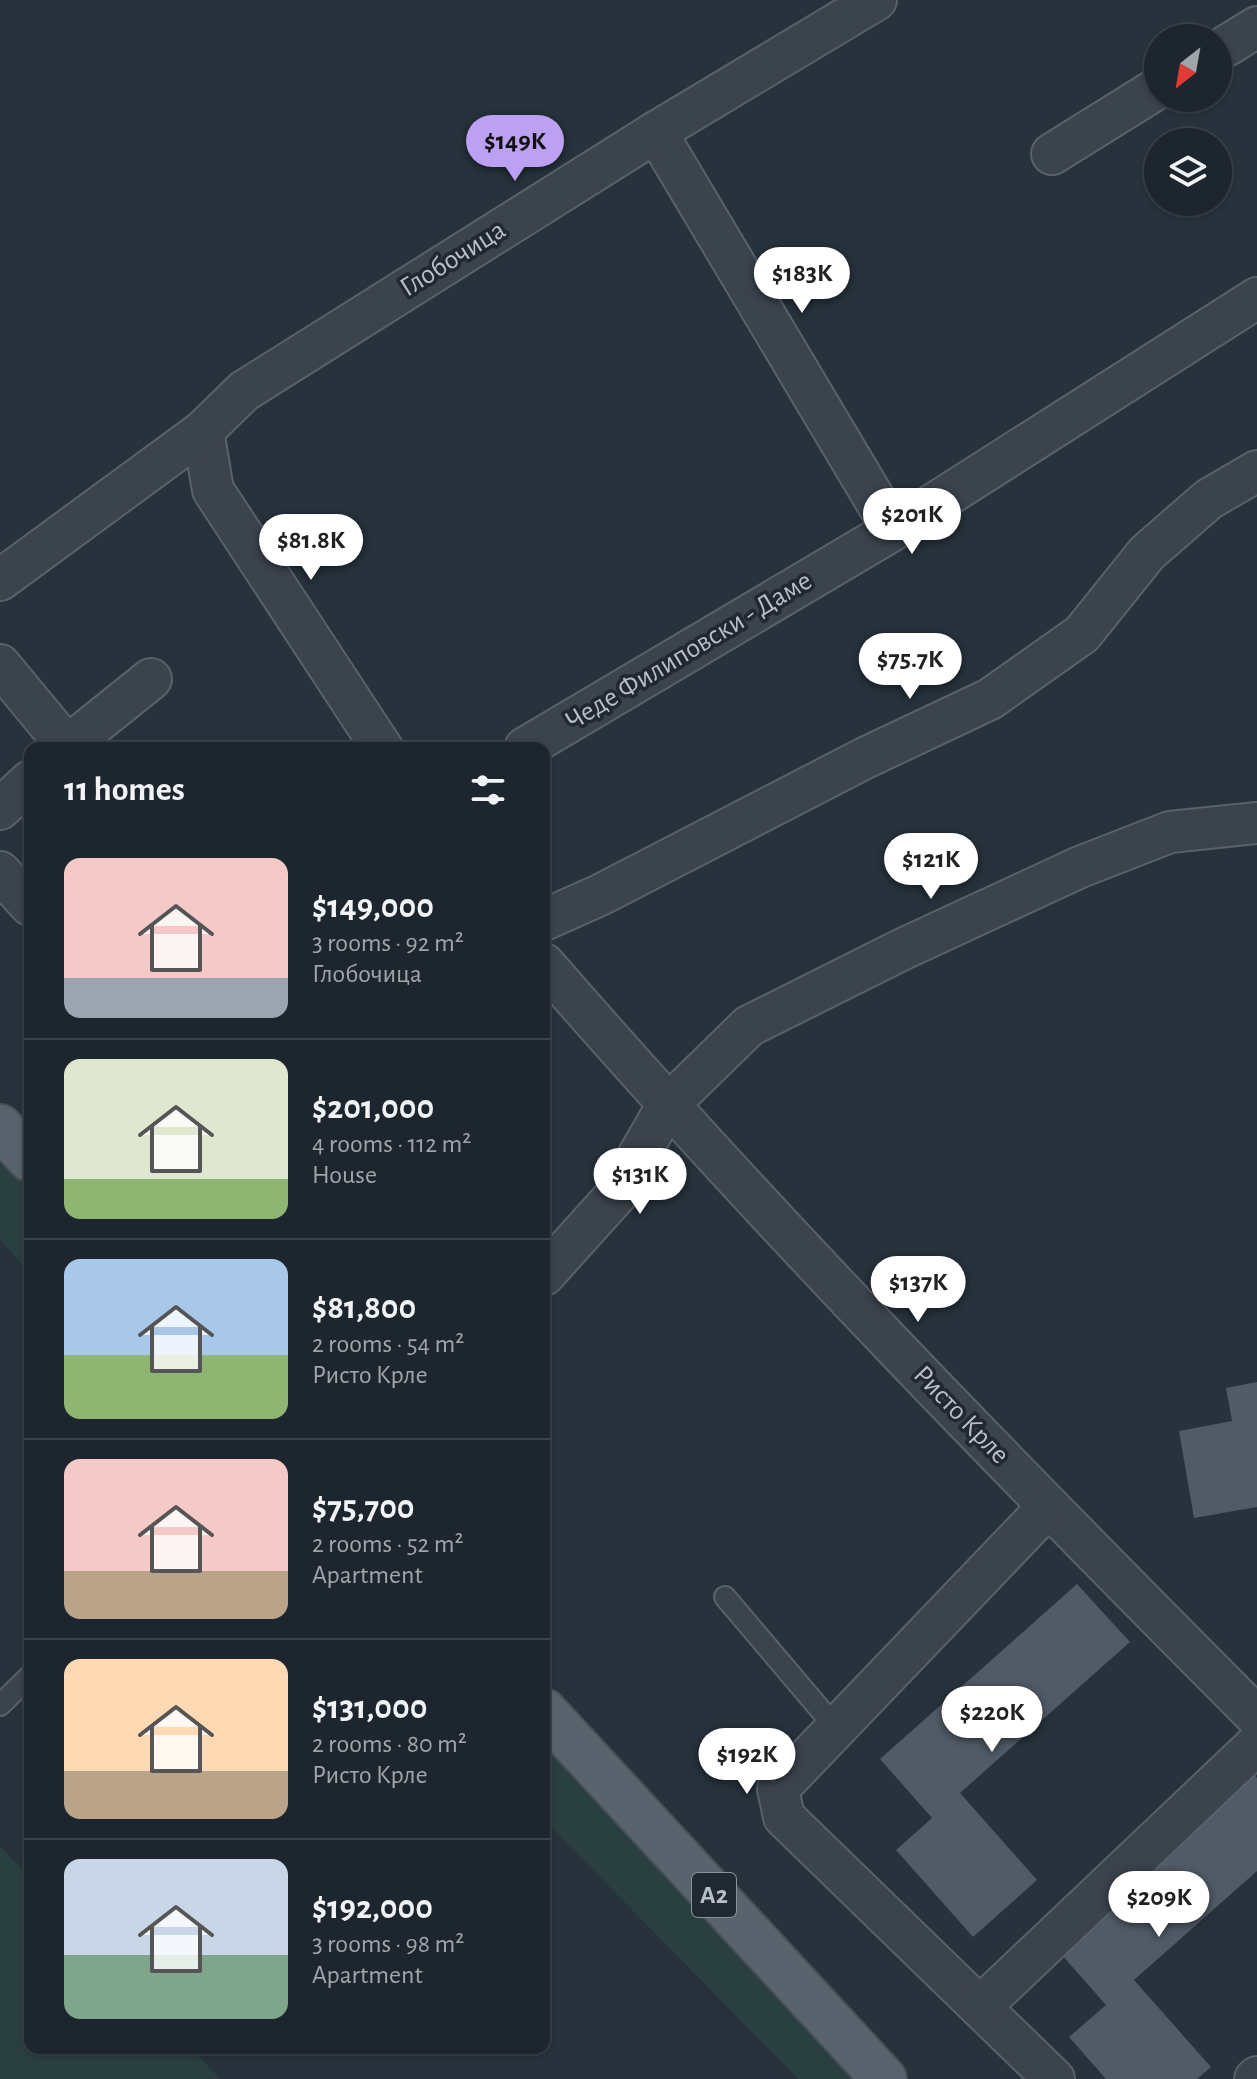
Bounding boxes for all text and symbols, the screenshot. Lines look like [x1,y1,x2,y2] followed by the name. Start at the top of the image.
[1144,24,1232,112] north arrow
[1144,24,1232,216] map controls
[459,115,571,183] pin: $149K
[484,128,546,154] text: $149K
[1144,128,1232,216] button: layers
[395,216,511,302] street label: Глобочица
[746,247,858,315] pin: $183K
[772,260,832,286] text: $183K
[856,488,968,556] pin: $201K
[881,501,943,527] text: $201K
[246,514,376,582] pin: $81.8K
[277,527,345,553] text: $81.8K
[561,566,817,736] street label: Чеде Филиповски - Даме
[845,633,975,701] pin: $75.7K
[877,646,943,672] text: $75.7K
[466,768,510,812] icon: filters
[64,773,185,807] text: 11 homes
[875,833,987,901] pin: $121K
[902,846,960,872] text: $121K
[128,890,224,986] icon: home
[312,890,434,924] text: $149,000
[312,930,464,956] text: 3 rooms · 92 m²
[312,961,422,987] text: Глобочица
[128,1091,224,1187] icon: home
[312,1091,434,1125] text: $201,000
[312,1131,471,1157] text: 4 rooms · 112 m²
[584,1148,696,1216] pin: $131K
[612,1161,668,1187] text: $131K
[312,1162,377,1188] text: House
[862,1256,974,1324] pin: $137K
[889,1269,947,1295] text: $137K
[128,1291,224,1387] icon: home
[312,1291,416,1325] text: $81,800
[312,1331,464,1357] text: 2 rooms · 54 m²
[908,1360,1014,1470] street label: Ристо Крле
[312,1362,428,1388] text: Ристо Крле
[128,1491,224,1587] icon: home
[312,1491,415,1525] text: $75,700
[312,1531,464,1557] text: 2 rooms · 52 m²
[312,1562,423,1588] text: Apartment
[936,1686,1048,1754] pin: $220K
[128,1691,224,1787] icon: home
[312,1691,427,1725] text: $131,000
[960,1699,1024,1725] text: $220K
[691,1728,803,1796] pin: $192K
[312,1731,467,1757] text: 2 rooms · 80 m²
[716,1741,778,1767] text: $192K
[312,1762,428,1788] text: Ристо Крле
[1103,1871,1215,1939] pin: $209K
[692,1873,736,1917] road number: A2
[1126,1884,1192,1910] text: $209K
[128,1891,224,1987] icon: home
[312,1891,433,1925] text: $192,000
[312,1931,464,1957] text: 3 rooms · 98 m²
[312,1962,423,1988] text: Apartment

